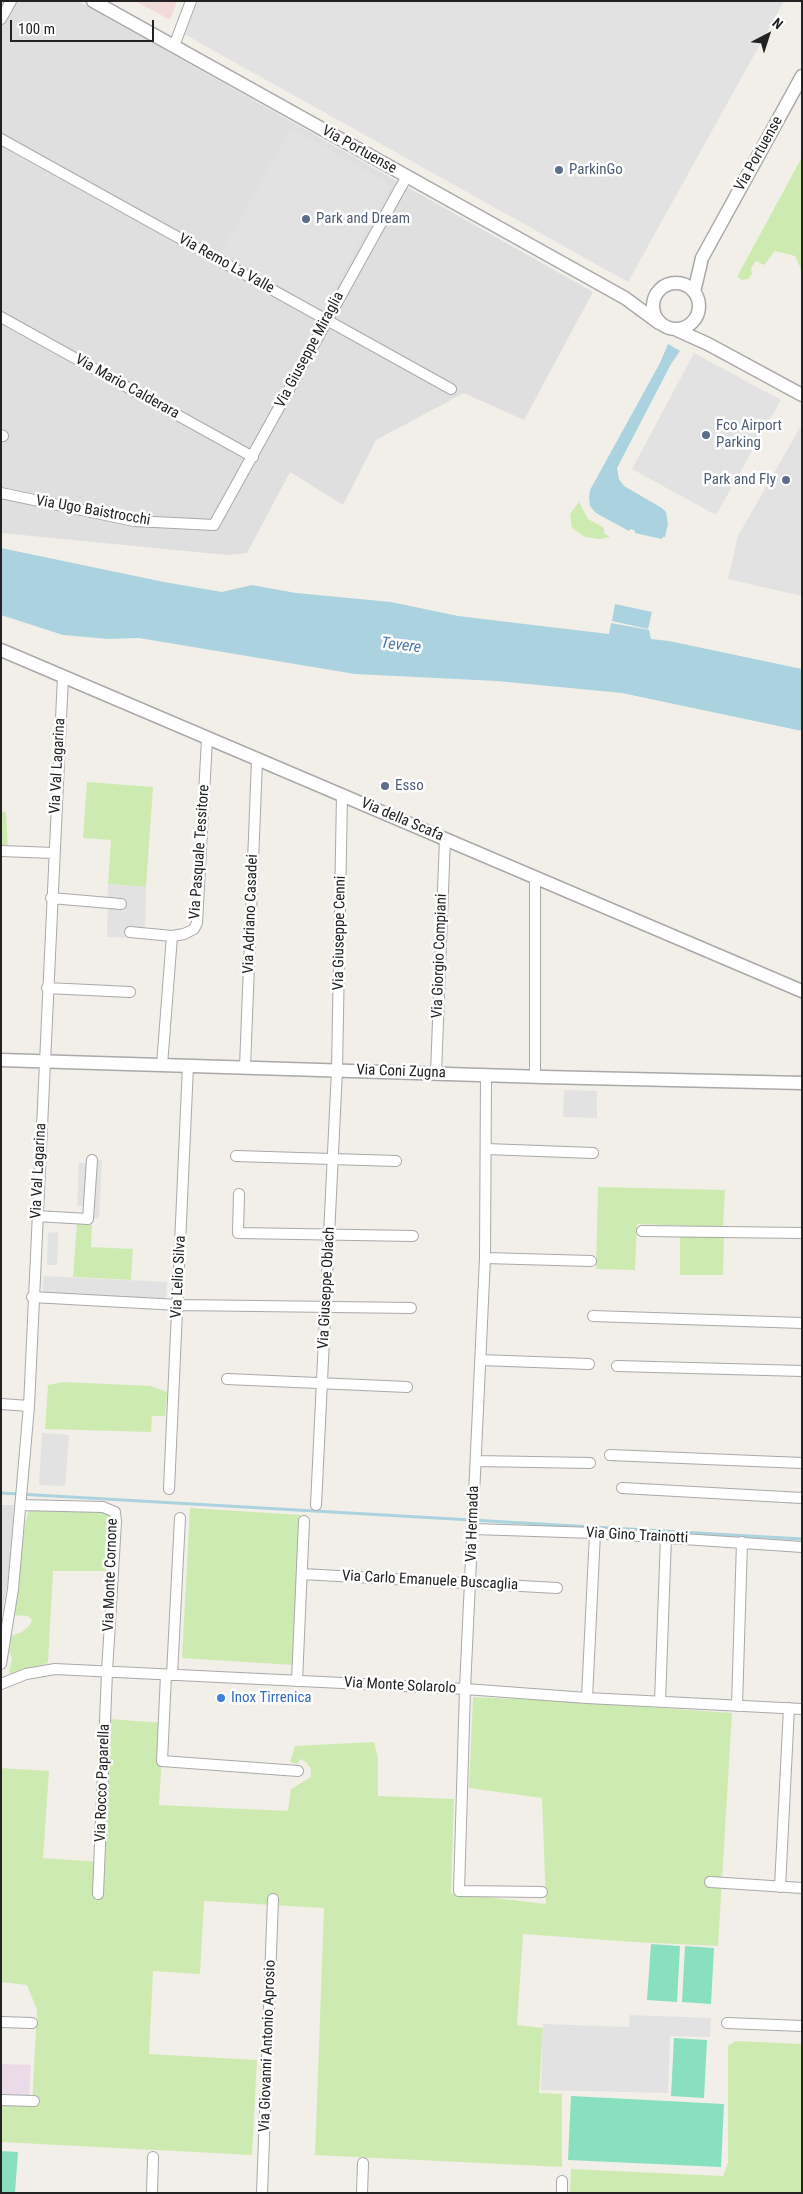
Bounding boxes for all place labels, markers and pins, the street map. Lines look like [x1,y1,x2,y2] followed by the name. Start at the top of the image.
[569,161,623,179] place label: ParkinGo
[553,164,565,176] marker: ParkinGo
[316,210,410,228] place label: Park and Dream
[300,213,312,225] marker: Park and Dream
[716,417,782,452] place label: Fco Airport Parking
[700,429,712,441] marker: Fco Airport Parking
[704,471,776,489] place label: Park and Fly
[780,474,792,486] marker: Park and Fly
[395,777,424,795] place label: Esso
[379,780,391,792] marker: Esso
[231,1689,312,1707] place label: Inox Tirrenica
[215,1692,227,1704] marker: Inox Tirrenica

